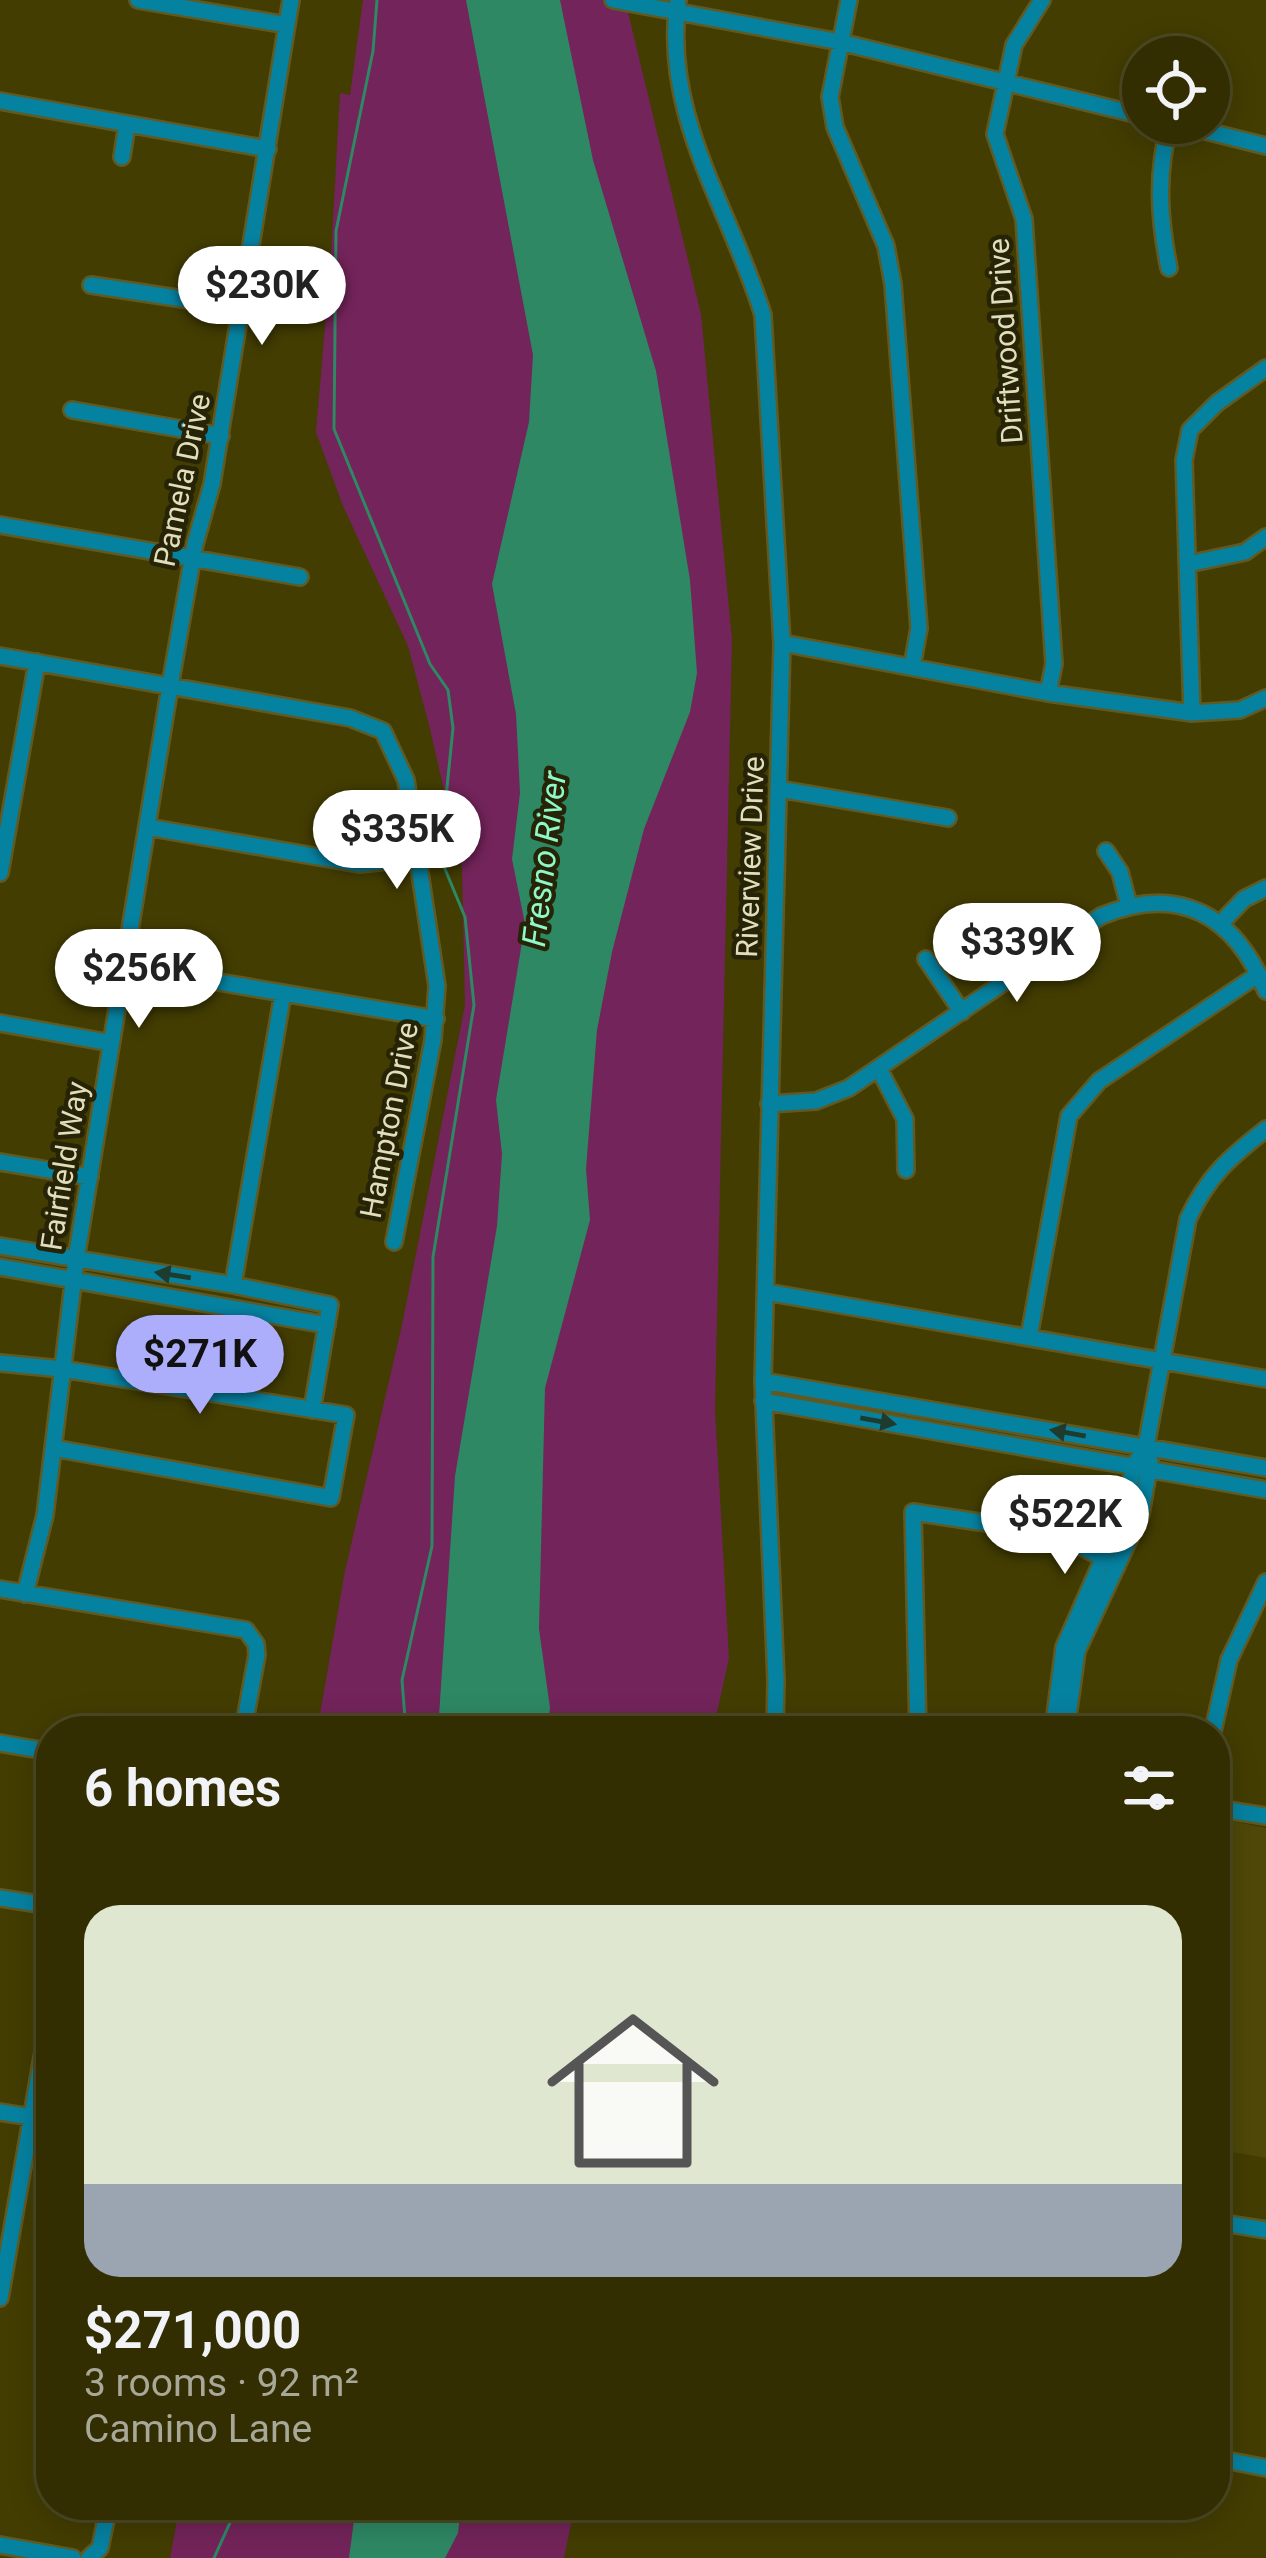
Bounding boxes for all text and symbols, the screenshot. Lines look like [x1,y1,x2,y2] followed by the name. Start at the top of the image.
[1122,36,1230,144] map controls
[1122,36,1230,144] button: locate
[980,237,1030,445] street label: Driftwood Drive
[178,246,346,348] pin: $230K
[205,262,319,308] text: $230K
[147,390,217,570] street label: Pamela Drive
[729,756,771,958] street label: Riverview Drive
[514,768,574,949] water label: Fresno River
[313,790,481,892] pin: $335K
[340,806,454,852] text: $335K
[933,903,1101,1005] pin: $339K
[960,919,1074,965] text: $339K
[55,929,223,1031] pin: $256K
[82,945,196,991] text: $256K
[353,1019,425,1221] street label: Hampton Drive
[33,1079,95,1253] street label: Fairfield Way
[154,1265,192,1284] one-way arrow
[116,1315,284,1417] pin: $271K
[143,1331,257,1377] text: $271K
[860,1412,898,1430] one-way arrow
[1049,1424,1086,1443] one-way arrow
[981,1475,1149,1577] pin: $522K
[1008,1491,1122,1537] text: $522K
[1116,1755,1182,1821] icon: filters
[84,1759,281,1818] text: 6 homes
[525,1983,741,2199] icon: home
[84,2301,301,2360] text: $271,000
[84,2360,359,2406] text: 3 rooms · 92 m²
[84,2406,312,2452] text: Camino Lane

